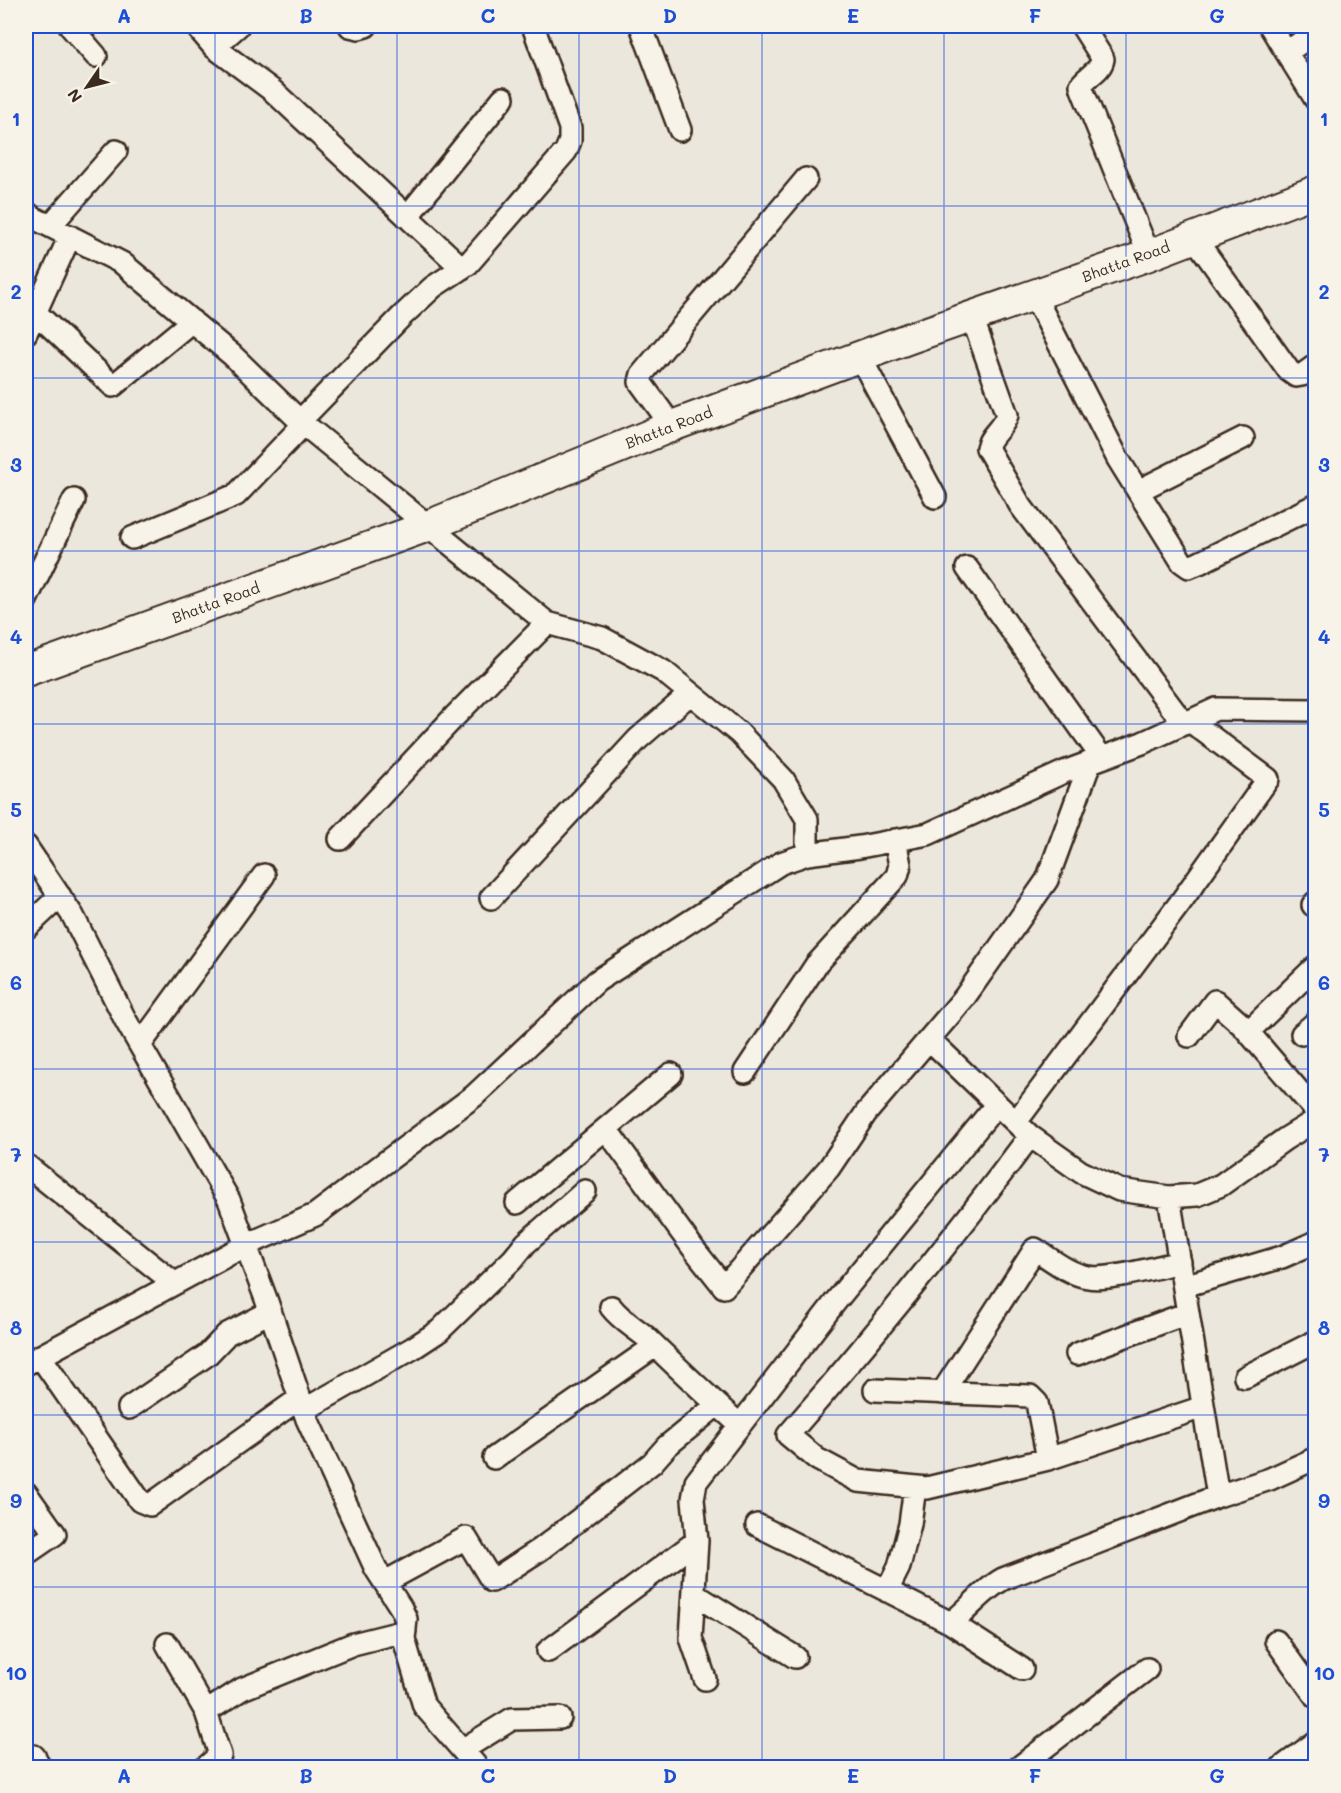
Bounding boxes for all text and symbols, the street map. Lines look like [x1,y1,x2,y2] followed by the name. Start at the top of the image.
[117,2,131,28] text: A
[299,2,313,28] text: B
[481,2,496,28] text: C
[663,2,677,28] text: D
[847,2,859,28] text: E
[1029,2,1042,28] text: F
[1209,2,1225,28] text: G
[57,57,117,117] north arrow
[62,85,86,107] text: N
[12,105,20,131] text: 1
[1320,105,1328,131] text: 1
[1079,236,1172,286] street label: Bhatta Road
[10,278,22,304] text: 2
[1318,278,1330,304] text: 2
[622,401,715,453] street label: Bhatta Road
[10,451,22,477] text: 3
[1318,451,1330,477] text: 3
[169,577,262,627] street label: Bhatta Road
[10,623,23,649] text: 4
[1318,623,1331,649] text: 4
[10,796,22,822] text: 5
[1318,796,1330,822] text: 5
[10,969,22,995] text: 6
[1318,969,1330,995] text: 6
[10,1141,22,1167] text: 7
[1318,1141,1330,1167] text: 7
[10,1314,22,1340] text: 8
[1318,1314,1330,1340] text: 8
[10,1487,22,1513] text: 9
[1318,1487,1330,1513] text: 9
[5,1659,27,1685] text: 10
[1313,1659,1335,1685] text: 10
[117,1762,131,1788] text: A
[299,1762,313,1788] text: B
[481,1762,496,1788] text: C
[663,1762,677,1788] text: D
[847,1762,859,1788] text: E
[1029,1762,1042,1788] text: F
[1209,1762,1225,1788] text: G

